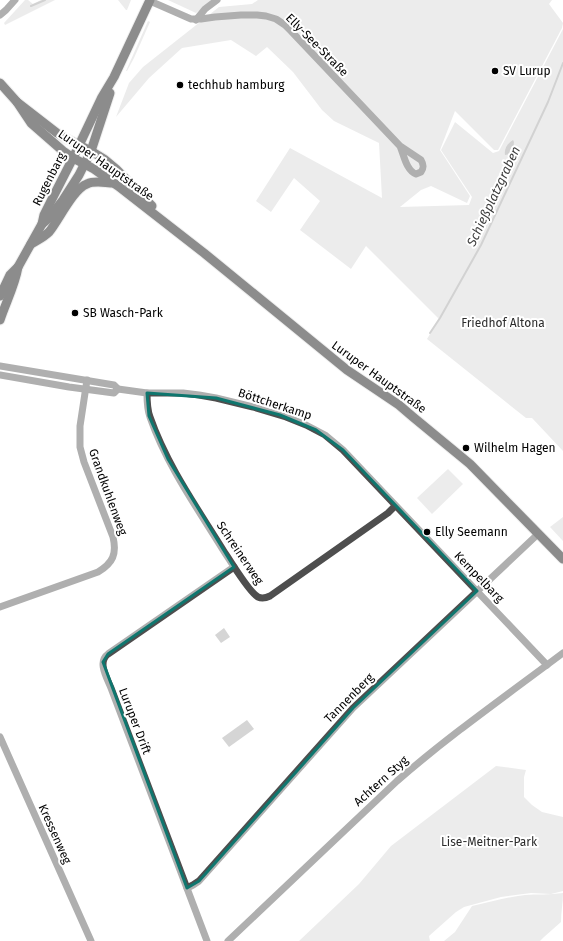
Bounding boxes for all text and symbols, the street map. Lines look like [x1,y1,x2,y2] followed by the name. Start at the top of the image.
[283,11,351,79] street label: Elly-See-Straße
[503,64,551,78] place label: SV Lurup
[490,66,500,76] marker: SV Lurup
[188,78,285,92] place label: techhub hamburg
[175,80,185,90] marker: techhub hamburg
[56,127,156,203] street label: Luruper Hauptstraße
[463,144,523,250] water label: Schießplatzgraben
[30,149,69,208] street label: Rugenbarg
[83,306,164,320] place label: SB Wasch-Park
[70,308,80,318] marker: SB Wasch-Park
[461,316,545,330] park label: Friedhof Altona
[329,338,429,416] street label: Luruper Hauptstraße
[236,386,314,422] street label: Böttcherkamp
[474,441,556,455] place label: Wilhelm Hagen
[461,443,471,453] marker: Wilhelm Hagen
[86,447,130,538] street label: Grandkuhlenweg
[214,519,267,588] street label: Schreinerweg
[435,525,508,539] place label: Elly Seemann
[422,527,432,537] marker: Elly Seemann
[451,549,507,606] street label: Kempelbarg
[321,670,377,726] street label: Tannenberg
[116,686,154,757] street label: Luruper Drift
[351,753,412,809] street label: Achtern Styg
[36,802,75,867] street label: Kressenweg
[441,835,538,849] park label: Lise-Meitner-Park

